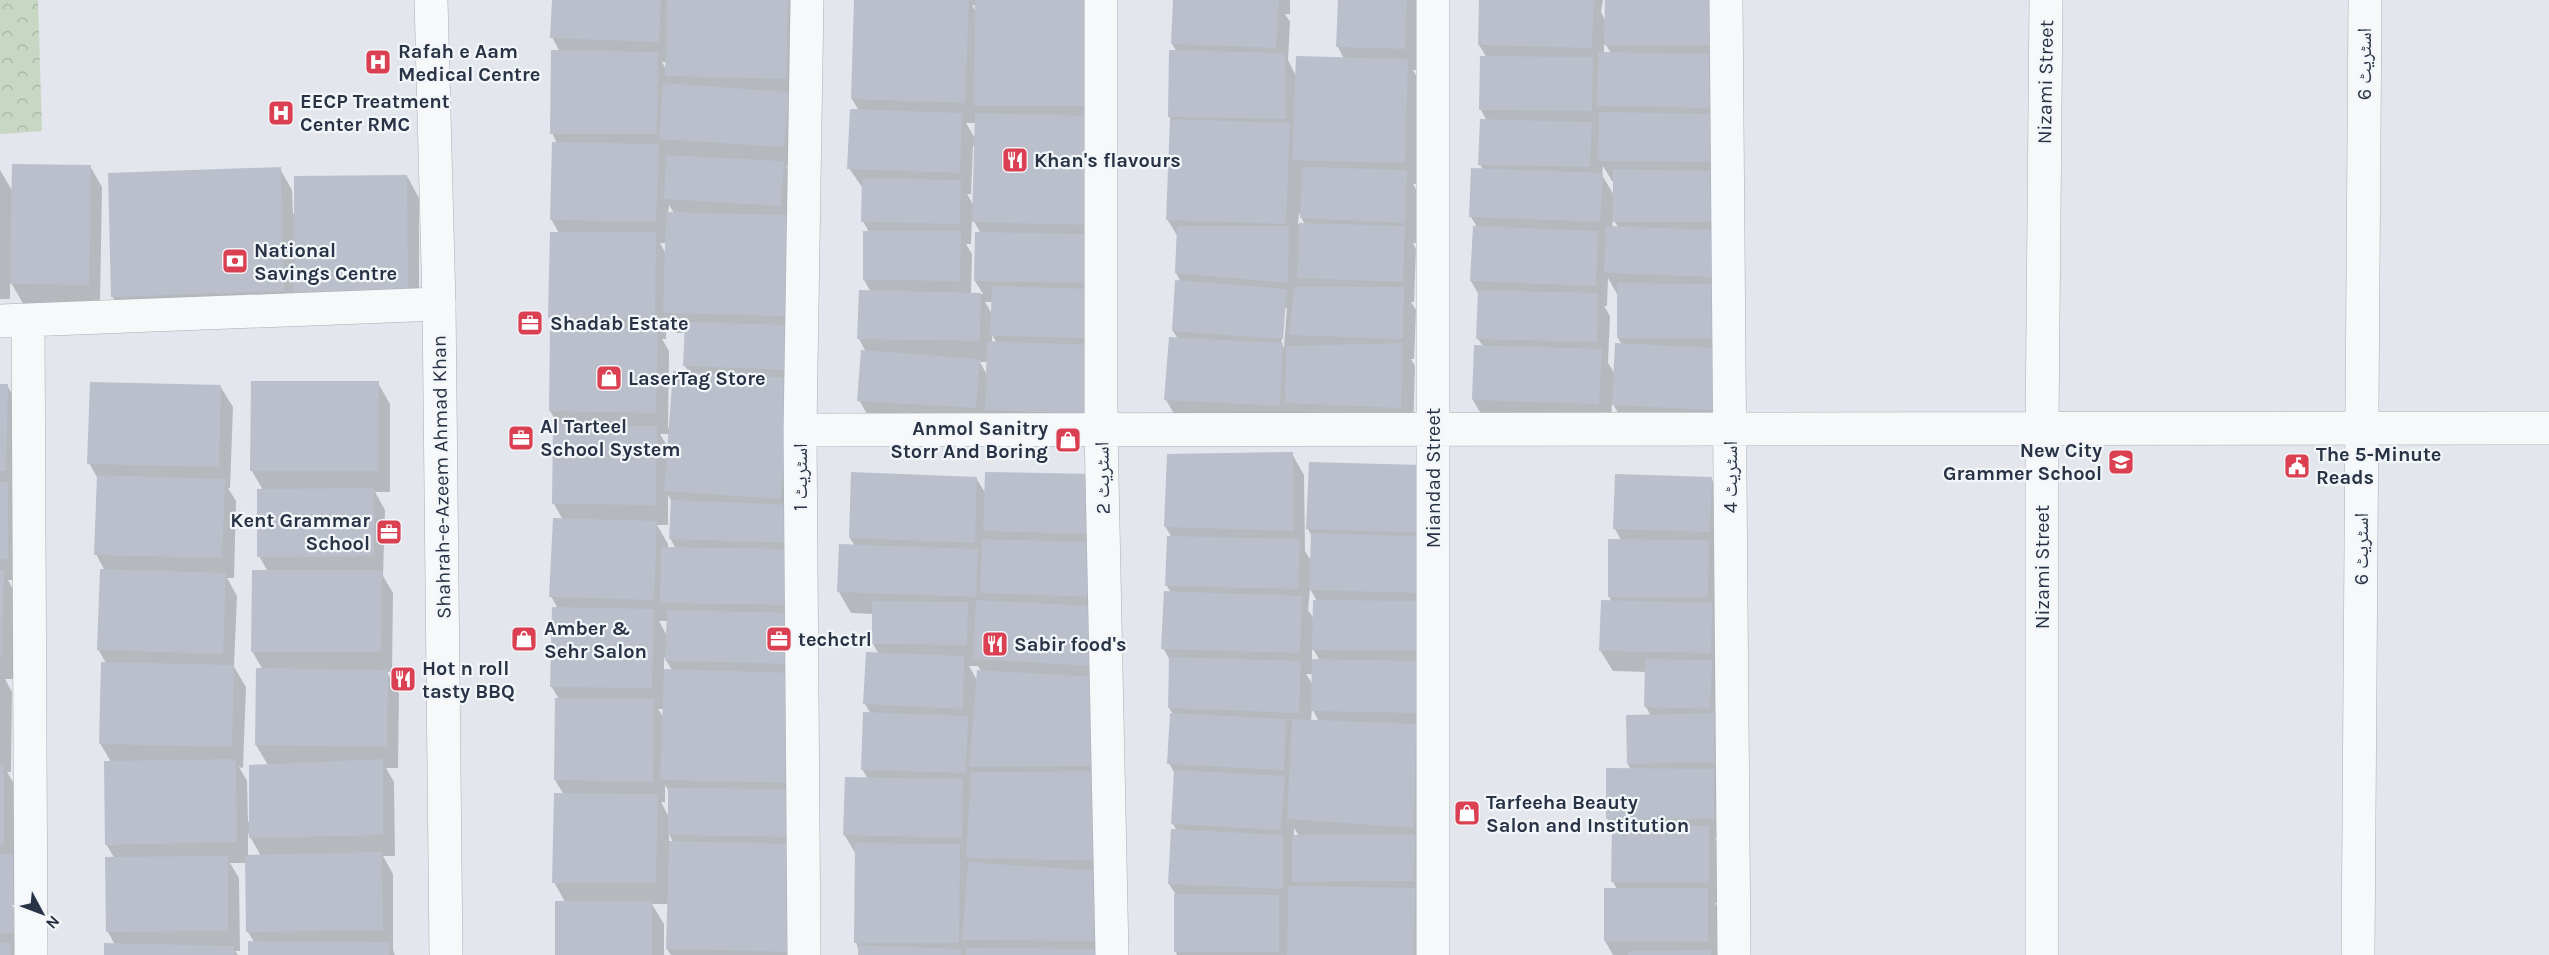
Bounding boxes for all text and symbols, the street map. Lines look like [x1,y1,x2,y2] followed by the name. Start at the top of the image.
[2033,19,2058,144] street label: Nizami Street
[2353,28,2376,100] street label: اسٹریٹ 6
[398,40,540,86] place label: Rafah e Aam Medical Centre
[363,47,393,77] hospital icon: Rafah e Aam Medical Centre
[300,90,450,136] place label: EECP Treatment Center RMC
[266,98,296,128] hospital icon: EECP Treatment Center RMC
[1000,145,1030,175] restaurant icon: Khan's flavours
[1034,149,1181,172] place label: Khan's flavours
[254,239,397,285] place label: National Savings Centre
[220,246,250,276] bank icon: National Savings Centre
[515,308,545,338] office icon: Shadab Estate
[550,312,689,335] place label: Shadab Estate
[428,335,455,619] street label: Shahrah-e-Azeem Ahmad Khan
[594,363,624,393] shop icon: LaserTag Store
[628,367,766,390] place label: LaserTag Store
[1422,407,1445,548] street label: Miandad Street
[540,415,680,461] place label: Al Tarteel School System
[890,417,1048,463] place label: Anmol Sanitry Storr And Boring
[506,423,536,453] office icon: Al Tarteel School System
[1053,425,1083,455] shop icon: Anmol Sanitry Storr And Boring
[1943,439,2102,485] place label: New City Grammer School
[1090,441,1115,515] street label: اسٹریٹ 2
[1719,441,1742,513] street label: اسٹریٹ 4
[789,443,812,511] street label: اسٹریٹ 1
[2316,443,2441,489] place label: The 5-Minute Reads
[2106,447,2136,477] school or university icon: New City Grammer School
[2282,451,2312,481] public building icon: The 5-Minute Reads
[2031,504,2054,629] street label: Nizami Street
[230,509,370,555] place label: Kent Grammar School
[2350,513,2373,585] street label: اسٹریٹ 6
[374,517,404,547] office icon: Kent Grammar School
[544,617,647,663] place label: Amber & Sehr Salon
[509,624,539,654] shop icon: Amber & Sehr Salon
[764,624,794,654] office icon: techctrl
[798,628,872,651] place label: techctrl
[980,629,1010,659] restaurant icon: Sabir food's
[1014,633,1127,656] place label: Sabir food's
[422,657,515,703] place label: Hot n roll tasty BBQ
[388,664,418,694] restaurant icon: Hot n roll tasty BBQ
[1486,791,1689,837] place label: Tarfeeha Beauty Salon and Institution
[1452,798,1482,828] shop icon: Tarfeeha Beauty Salon and Institution
[12,883,72,943] north arrow
[42,912,64,933] text: N

